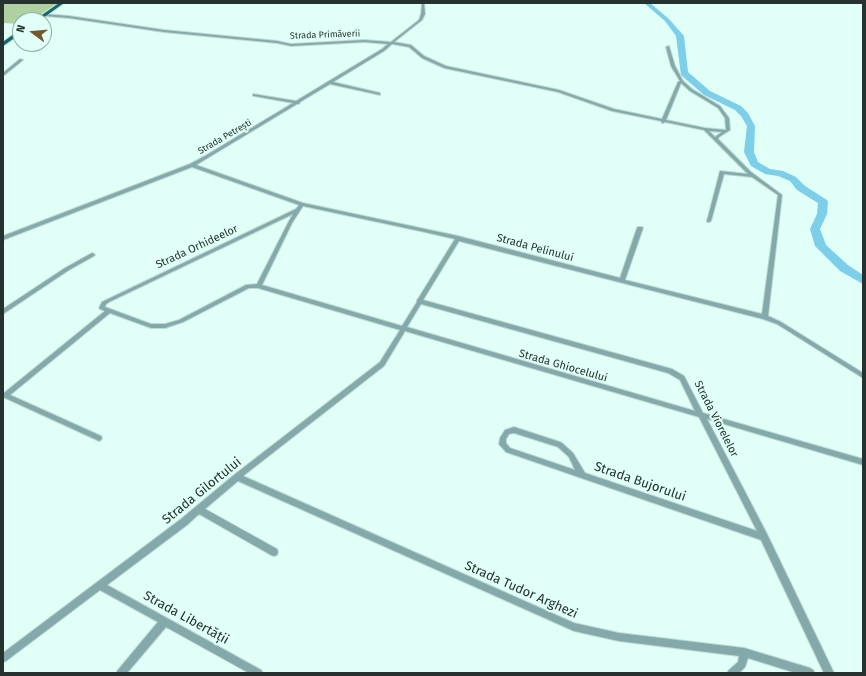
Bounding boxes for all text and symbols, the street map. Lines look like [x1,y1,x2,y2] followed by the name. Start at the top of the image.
[12,12,52,52] north arrow
[14,24,28,34] text: N
[290,28,360,42] street label: Strada Primăverii
[196,117,254,157] street label: Strada Petrești
[154,222,240,272] street label: Strada Orhideelor
[495,231,575,265] street label: Strada Pelinului
[517,347,609,385] street label: Strada Ghiocelului
[691,379,741,459] street label: Strada Viorelelor
[159,454,245,528] street label: Strada Gilortului
[592,459,688,505] street label: Strada Bujorului
[462,558,580,622] street label: Strada Tudor Arghezi
[141,588,231,648] street label: Strada Libertății

